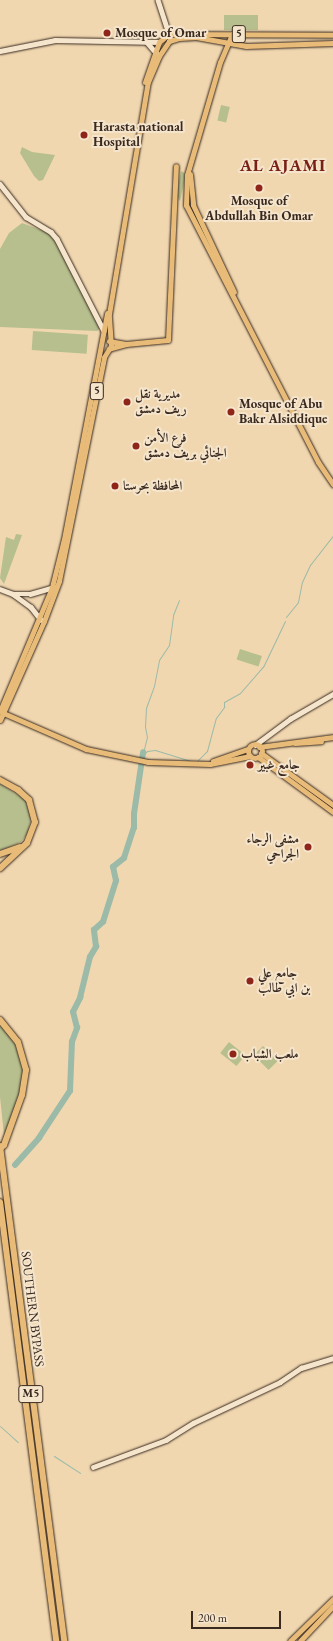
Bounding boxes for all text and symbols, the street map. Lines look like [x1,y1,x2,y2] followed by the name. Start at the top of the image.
[231,24,247,44] road number: 5
[115,25,206,41] place label: Mosque of Omar
[102,28,112,38] marker: Mosque of Omar
[93,120,184,151] place label: Harasta national Hospital
[78,129,90,141] marker: Harasta national Hospital
[240,156,326,176] district label: AL AJAMI
[254,183,264,193] marker: Mosque of Abdullah Bin Omar
[205,194,313,225] place label: Mosque of Abdullah Bin Omar
[89,381,105,401] road number: 5
[135,387,187,418] place label: مديرية نقل ريف دمشق
[122,397,132,407] marker: مديرية نقل ريف دمشق
[239,397,328,428] place label: Mosque of Abu Bakr Alsiddique
[226,407,236,417] marker: Mosque of Abu Bakr Alsiddique
[144,431,226,462] place label: فرع الأمن الجنائي بريف دمشق
[131,441,141,451] marker: فرع الأمن الجنائي بريف دمشق
[123,478,182,494] place label: المحافظة بحرستا
[110,481,120,491] marker: المحافظة بحرستا
[258,757,300,773] place label: جامع غبير
[245,760,255,770] marker: جامع غبير
[247,832,299,863] place label: مشفى الرجاء الجراحي
[302,841,314,853] marker: مشفى الرجاء الجراحي
[258,966,310,997] place label: جامع علي بن ابي طالب
[245,976,255,986] marker: جامع علي بن ابي طالب
[241,1046,299,1062] place label: ملعب الشباب
[228,1049,238,1059] marker: ملعب الشباب
[17,1250,47,1368] street label: SOUTHERN BYPASS
[18,1384,44,1404] road number: M5
[193,1603,283,1629] scale bar
[198,1610,227,1626] text: 200 m

